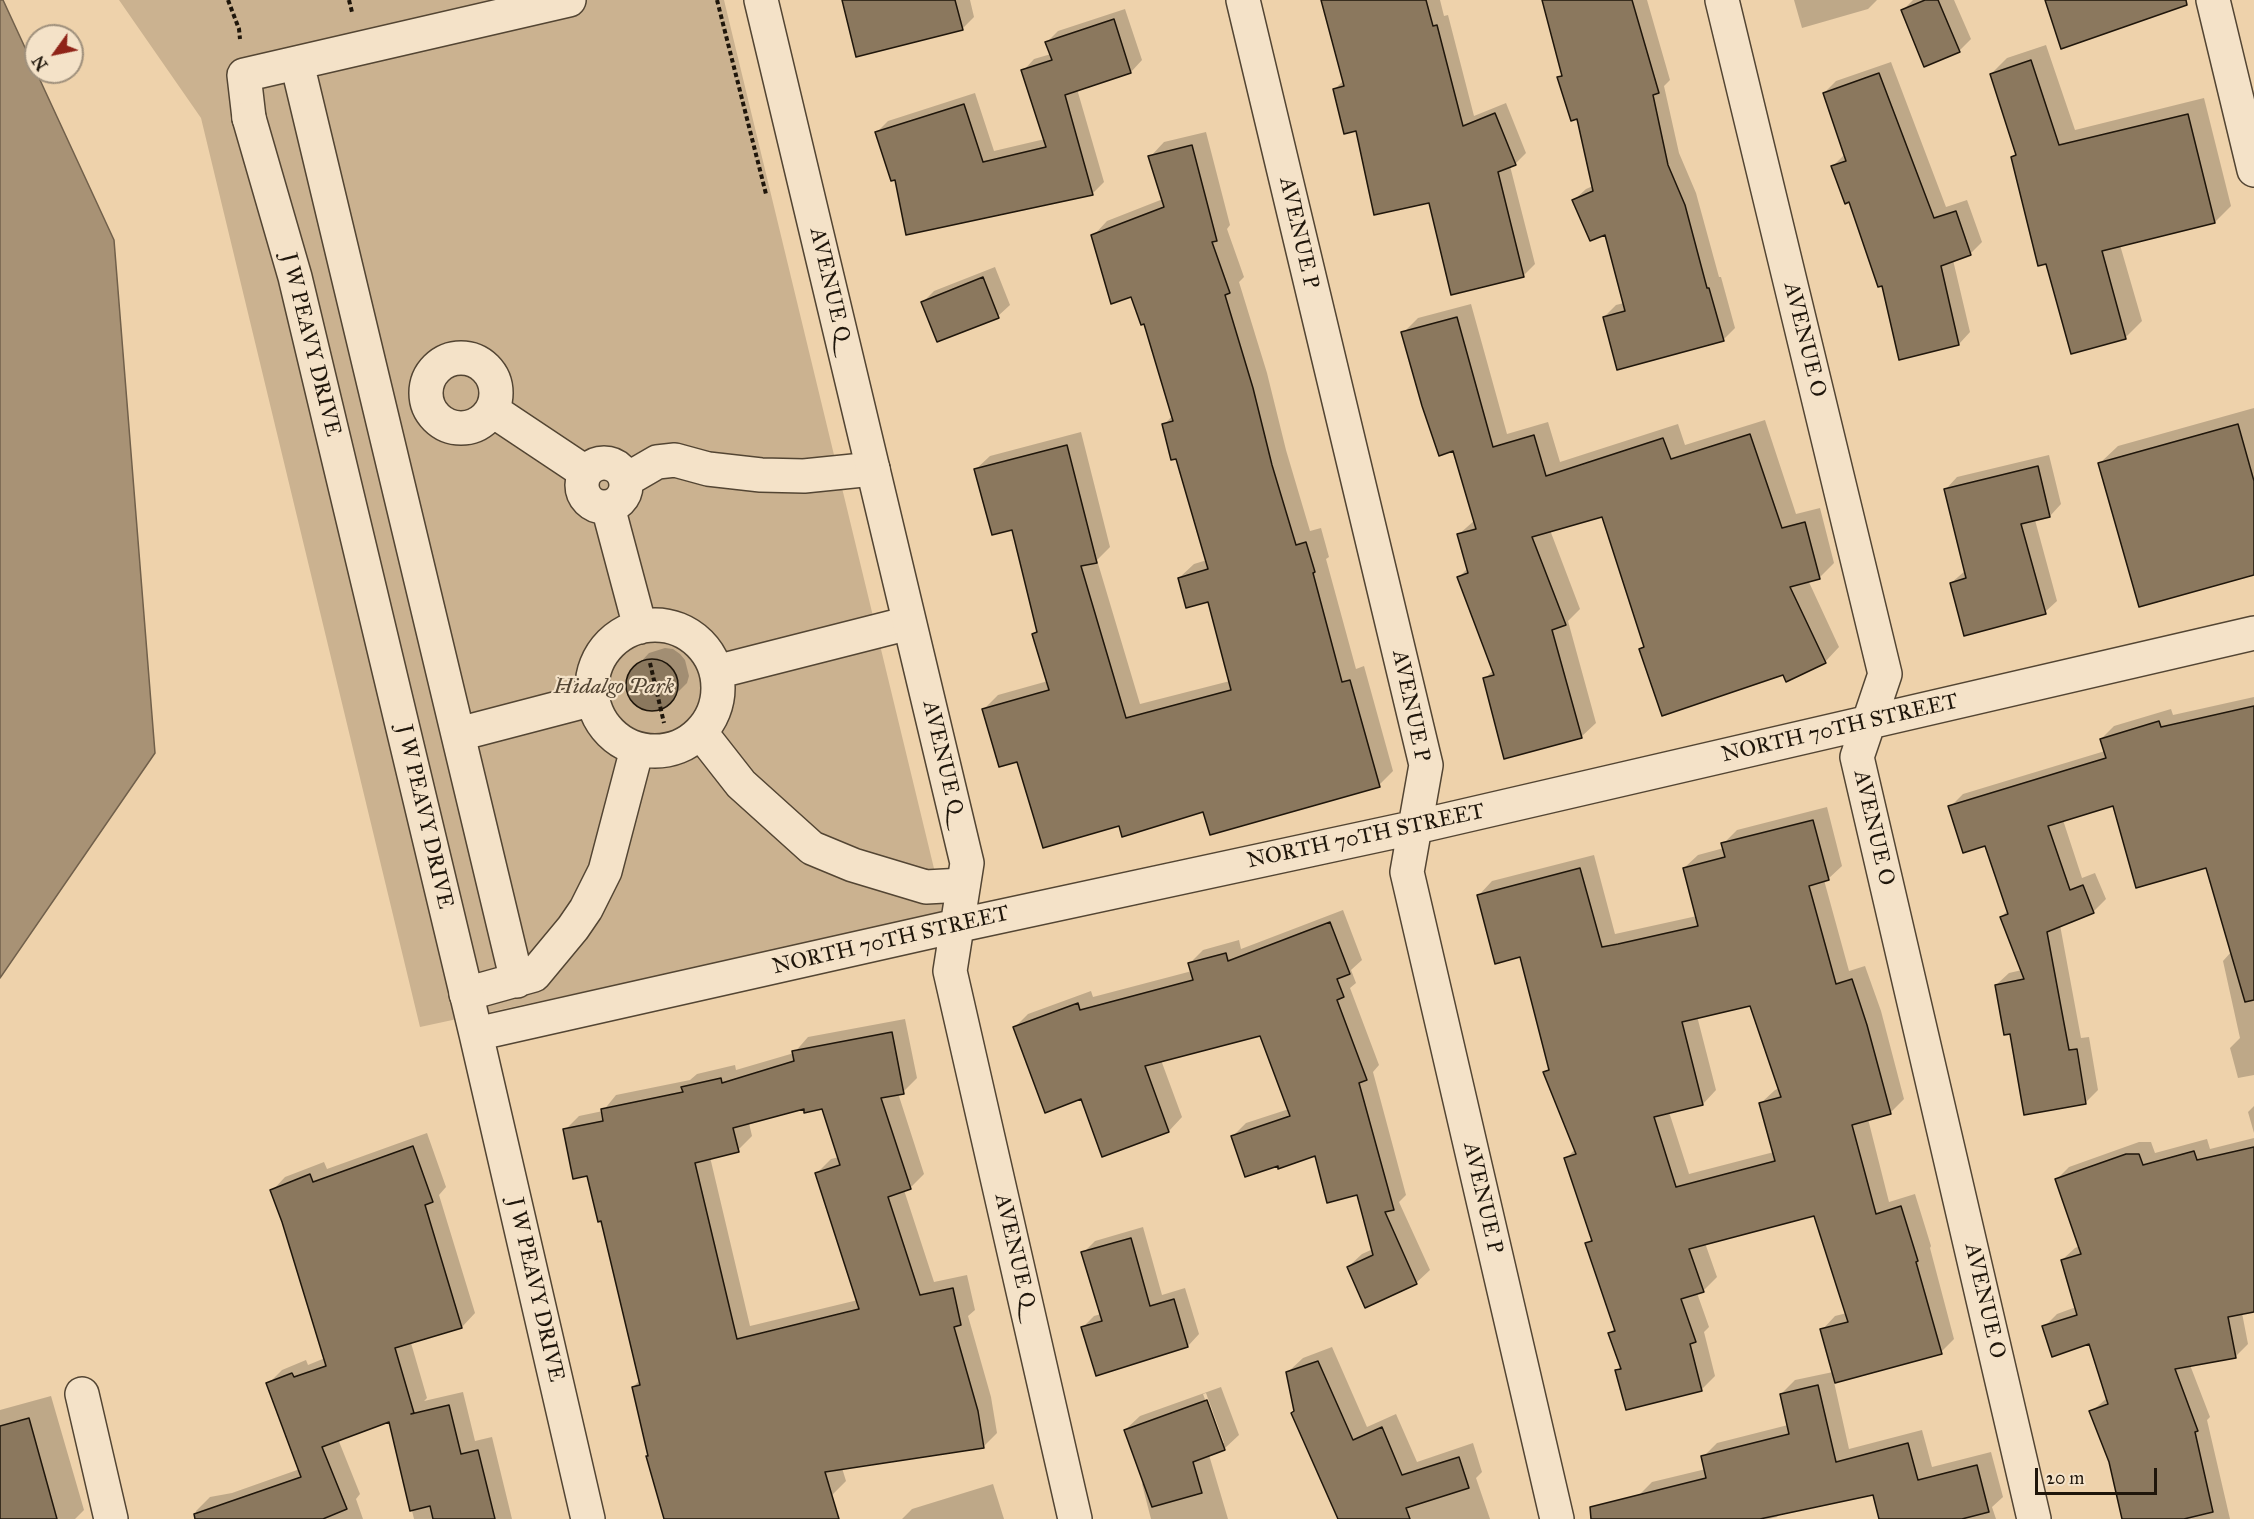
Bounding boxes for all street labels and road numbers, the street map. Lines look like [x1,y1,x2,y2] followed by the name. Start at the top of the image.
[1272,175,1324,291] street label: AVENUE P
[803,225,855,345] street label: AVENUE Q
[274,251,346,439] street label: J W PEAVY DRIVE
[1777,280,1831,400] street label: AVENUE O
[1385,648,1435,764] street label: AVENUE P
[1719,689,1961,769] street label: NORTH 70TH STREET
[916,698,968,818] street label: AVENUE Q
[390,722,458,912] street label: J W PEAVY DRIVE
[1847,768,1899,888] street label: AVENUE O
[1245,799,1487,875] street label: NORTH 70TH STREET
[770,901,1012,981] street label: NORTH 70TH STREET
[1456,1140,1508,1256] street label: AVENUE P
[988,1191,1040,1311] street label: AVENUE Q
[501,1195,569,1385] street label: J W PEAVY DRIVE
[1958,1241,2010,1361] street label: AVENUE O

